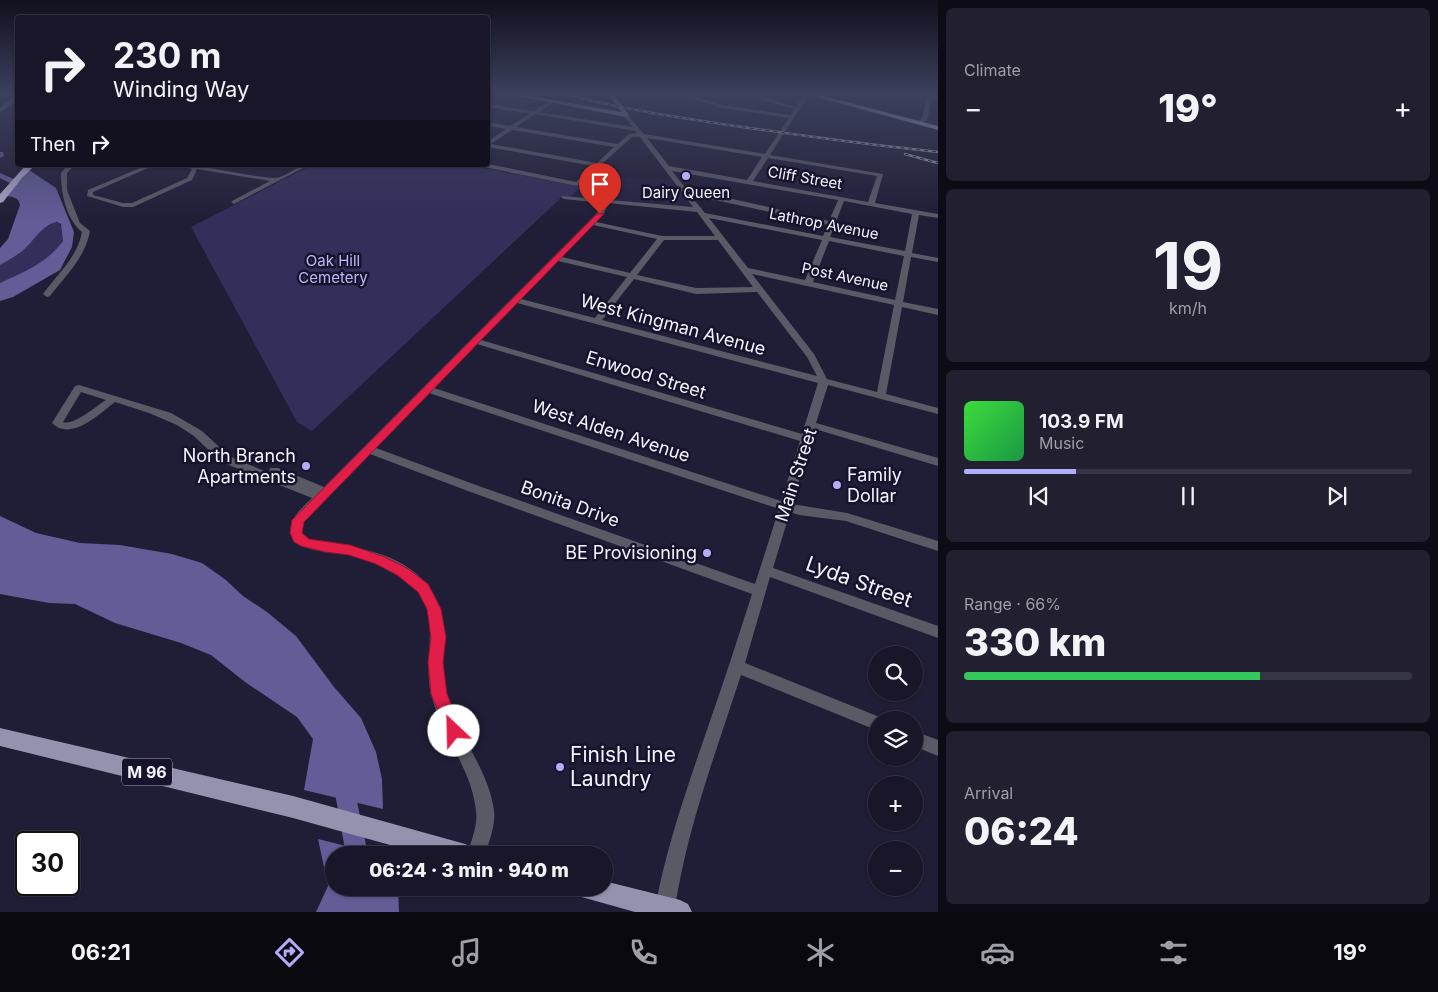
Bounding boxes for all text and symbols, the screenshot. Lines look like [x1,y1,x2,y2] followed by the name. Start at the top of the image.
[113,34,221,76] text: 230 m
[30,35,95,100] icon: right
[964,60,1021,80] text: Climate
[113,76,249,102] text: Winding Way
[1158,85,1218,131] text: 19°
[964,91,983,125] text: −
[1393,91,1412,125] text: +
[86,130,114,158] icon: right
[30,133,76,156] text: Then
[766,162,844,193] street label: Cliff Street
[579,163,621,214] pin
[586,170,614,198] icon: arrive
[680,170,692,182] marker: Dairy Queen
[642,183,730,202] place label: Dairy Queen
[768,204,880,243] street label: Lathrop Avenue
[1153,226,1223,305] text: 19
[298,251,368,287] park label: Oak Hill Cemetery
[800,258,890,295] street label: Post Avenue
[578,290,768,359] street label: West Kingman Avenue
[1169,298,1207,318] text: km/h
[584,346,709,403] street label: Enwood Street
[529,395,693,466] street label: West Alden Avenue
[1039,410,1124,433] text: 103.9 FM
[771,425,821,524] street label: Main Street
[1039,433,1084,453] text: Music
[183,445,296,487] place label: North Branch Apartments
[300,460,312,472] marker: North Branch Apartments
[847,464,902,506] place label: Family Dollar
[518,476,622,531] street label: Bonita Drive
[831,479,843,491] marker: Family Dollar
[1025,482,1053,510] icon: previous
[1174,482,1202,510] icon: pause
[1323,482,1351,510] icon: next
[565,542,697,563] place label: BE Provisioning
[701,547,713,559] marker: BE Provisioning
[802,551,916,612] street label: Lyda Street
[964,594,1061,614] text: Range · 66%
[964,619,1106,665] text: 330 km
[868,646,923,896] map controls
[868,646,923,701] button: search
[427,704,479,756] position arrow
[868,711,923,766] button: layers
[570,742,676,791] place label: Finish Line Laundry
[122,759,172,786] road number: M 96
[554,761,566,773] marker: Finish Line Laundry
[868,776,923,831] button: +
[964,783,1013,803] text: Arrival
[964,808,1079,854] text: 06:24
[15,831,80,896] speed limit sign: 30
[868,841,923,896] button: −
[369,859,569,882] text: 06:24 · 3 min · 940 m
[272,935,307,970] icon: directions
[449,935,484,970] icon: music
[626,935,661,970] icon: phone
[803,935,838,970] icon: climate
[980,935,1015,970] icon: car
[1156,935,1191,970] icon: filters
[71,939,131,965] text: 06:21
[1333,939,1367,965] text: 19°

